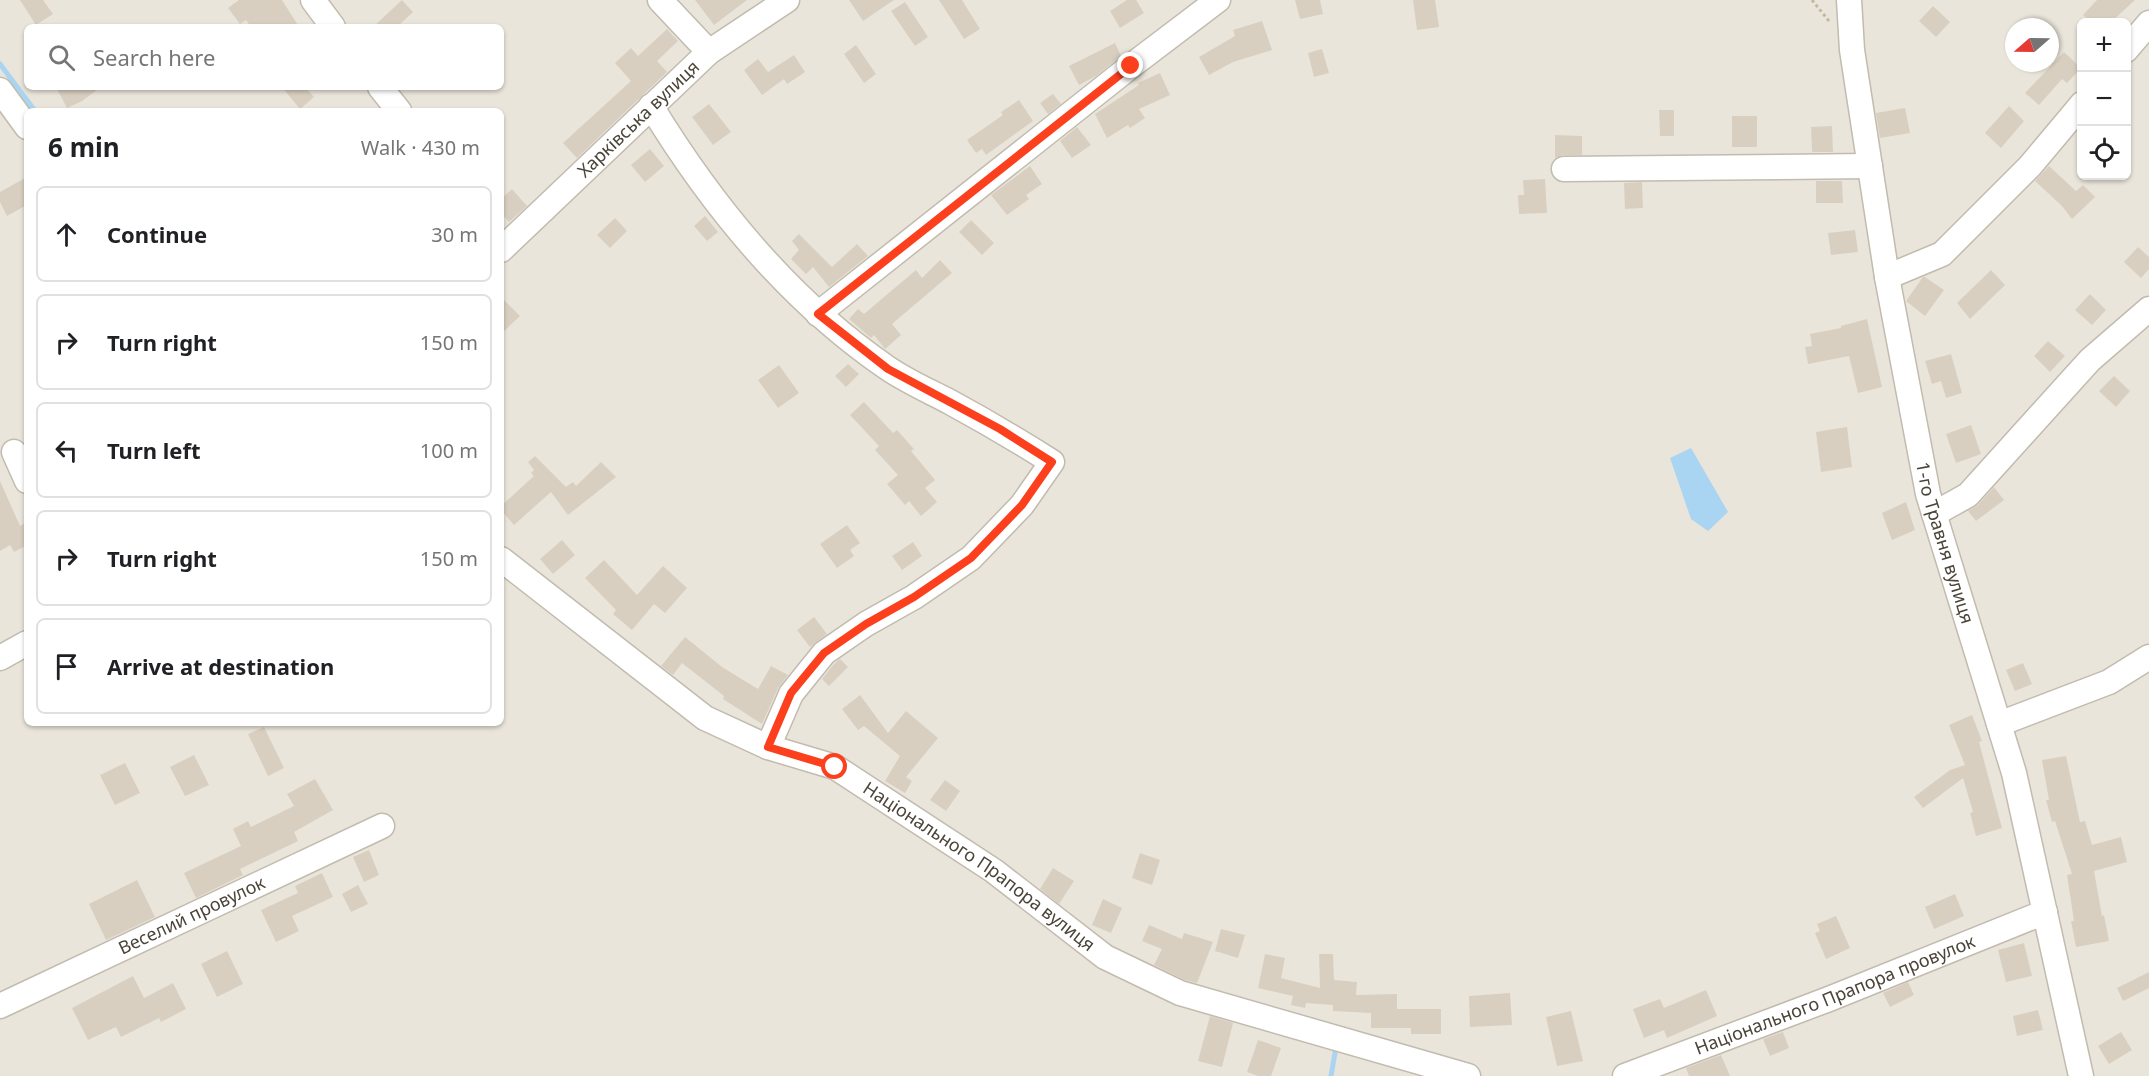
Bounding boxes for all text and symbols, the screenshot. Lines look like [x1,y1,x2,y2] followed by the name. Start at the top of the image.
[2005,18,2059,72] north arrow
[2077,18,2131,180] map controls
[2077,18,2131,72] button: +
[24,24,504,90] search box
[45,41,78,74] icon: search
[93,42,215,72] text: Search here
[1117,52,1143,78] route end
[572,54,704,182] street label: Харківська вулиця
[2077,72,2131,126] button: −
[2077,126,2131,180] button: locate
[48,129,120,165] text: 6 min
[361,134,480,161] text: Walk · 430 m
[50,218,83,251] icon: ahead
[107,219,207,249] text: Continue
[431,221,478,248] text: 30 m
[50,326,83,359] icon: right
[107,327,217,357] text: Turn right
[420,329,478,356] text: 150 m
[50,434,83,467] icon: left
[107,435,201,465] text: Turn left
[420,437,478,464] text: 100 m
[1911,460,1980,626] street label: 1-го Травня вулиця
[50,542,83,575] icon: right
[107,543,217,573] text: Turn right
[420,545,478,572] text: 150 m
[50,650,83,683] icon: arrive
[107,651,334,681] text: Arrive at destination
[821,753,847,779] route start
[859,776,1100,956] street label: Національного Прапора вулиця
[114,870,269,960] street label: Веселий провулок
[1691,928,1979,1060] street label: Національного Прапора провулок

